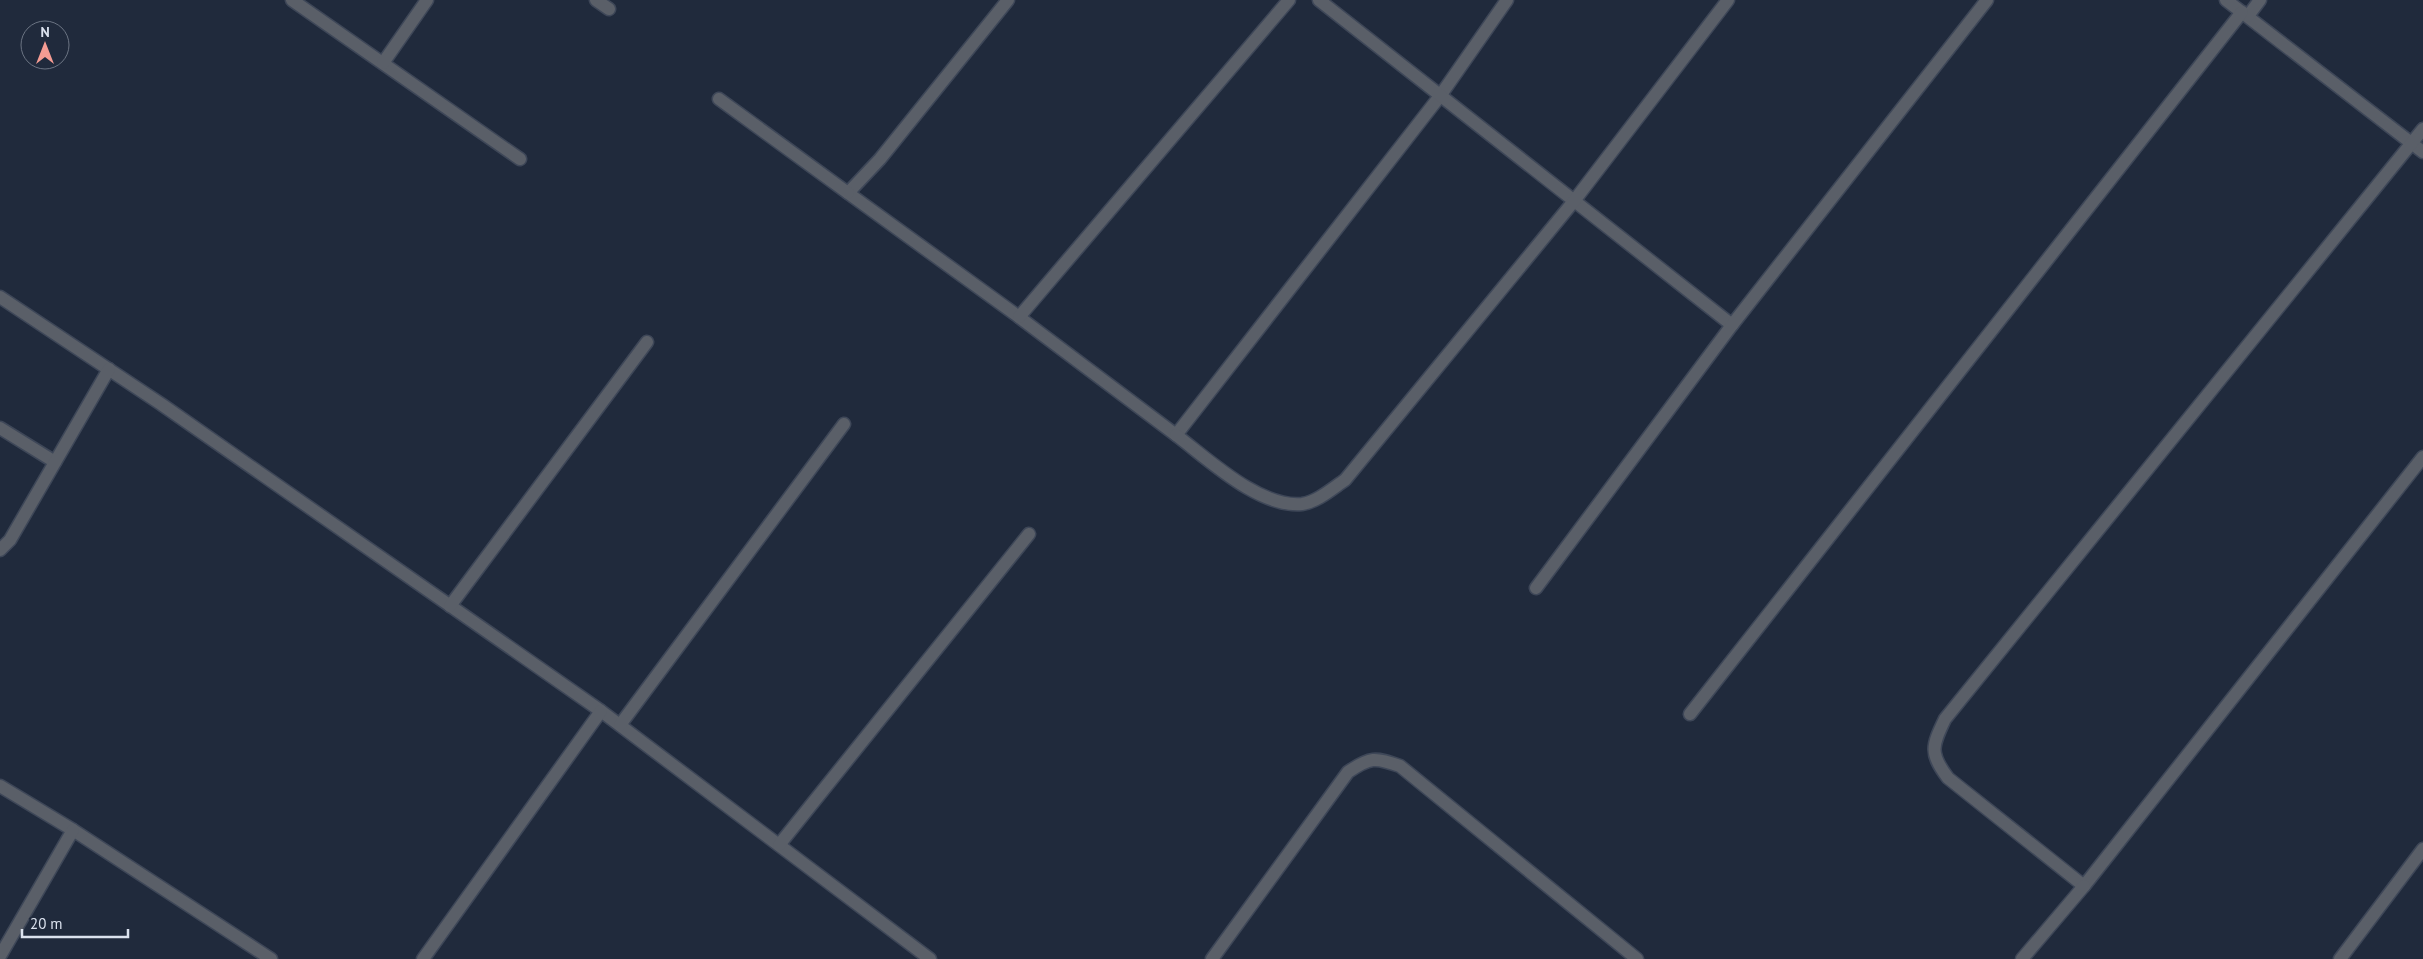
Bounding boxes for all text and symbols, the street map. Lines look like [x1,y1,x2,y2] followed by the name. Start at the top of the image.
[20,20,70,70] north arrow
[40,23,50,41] text: N
[22,906,129,938] scale bar
[30,914,63,933] text: 20 m

